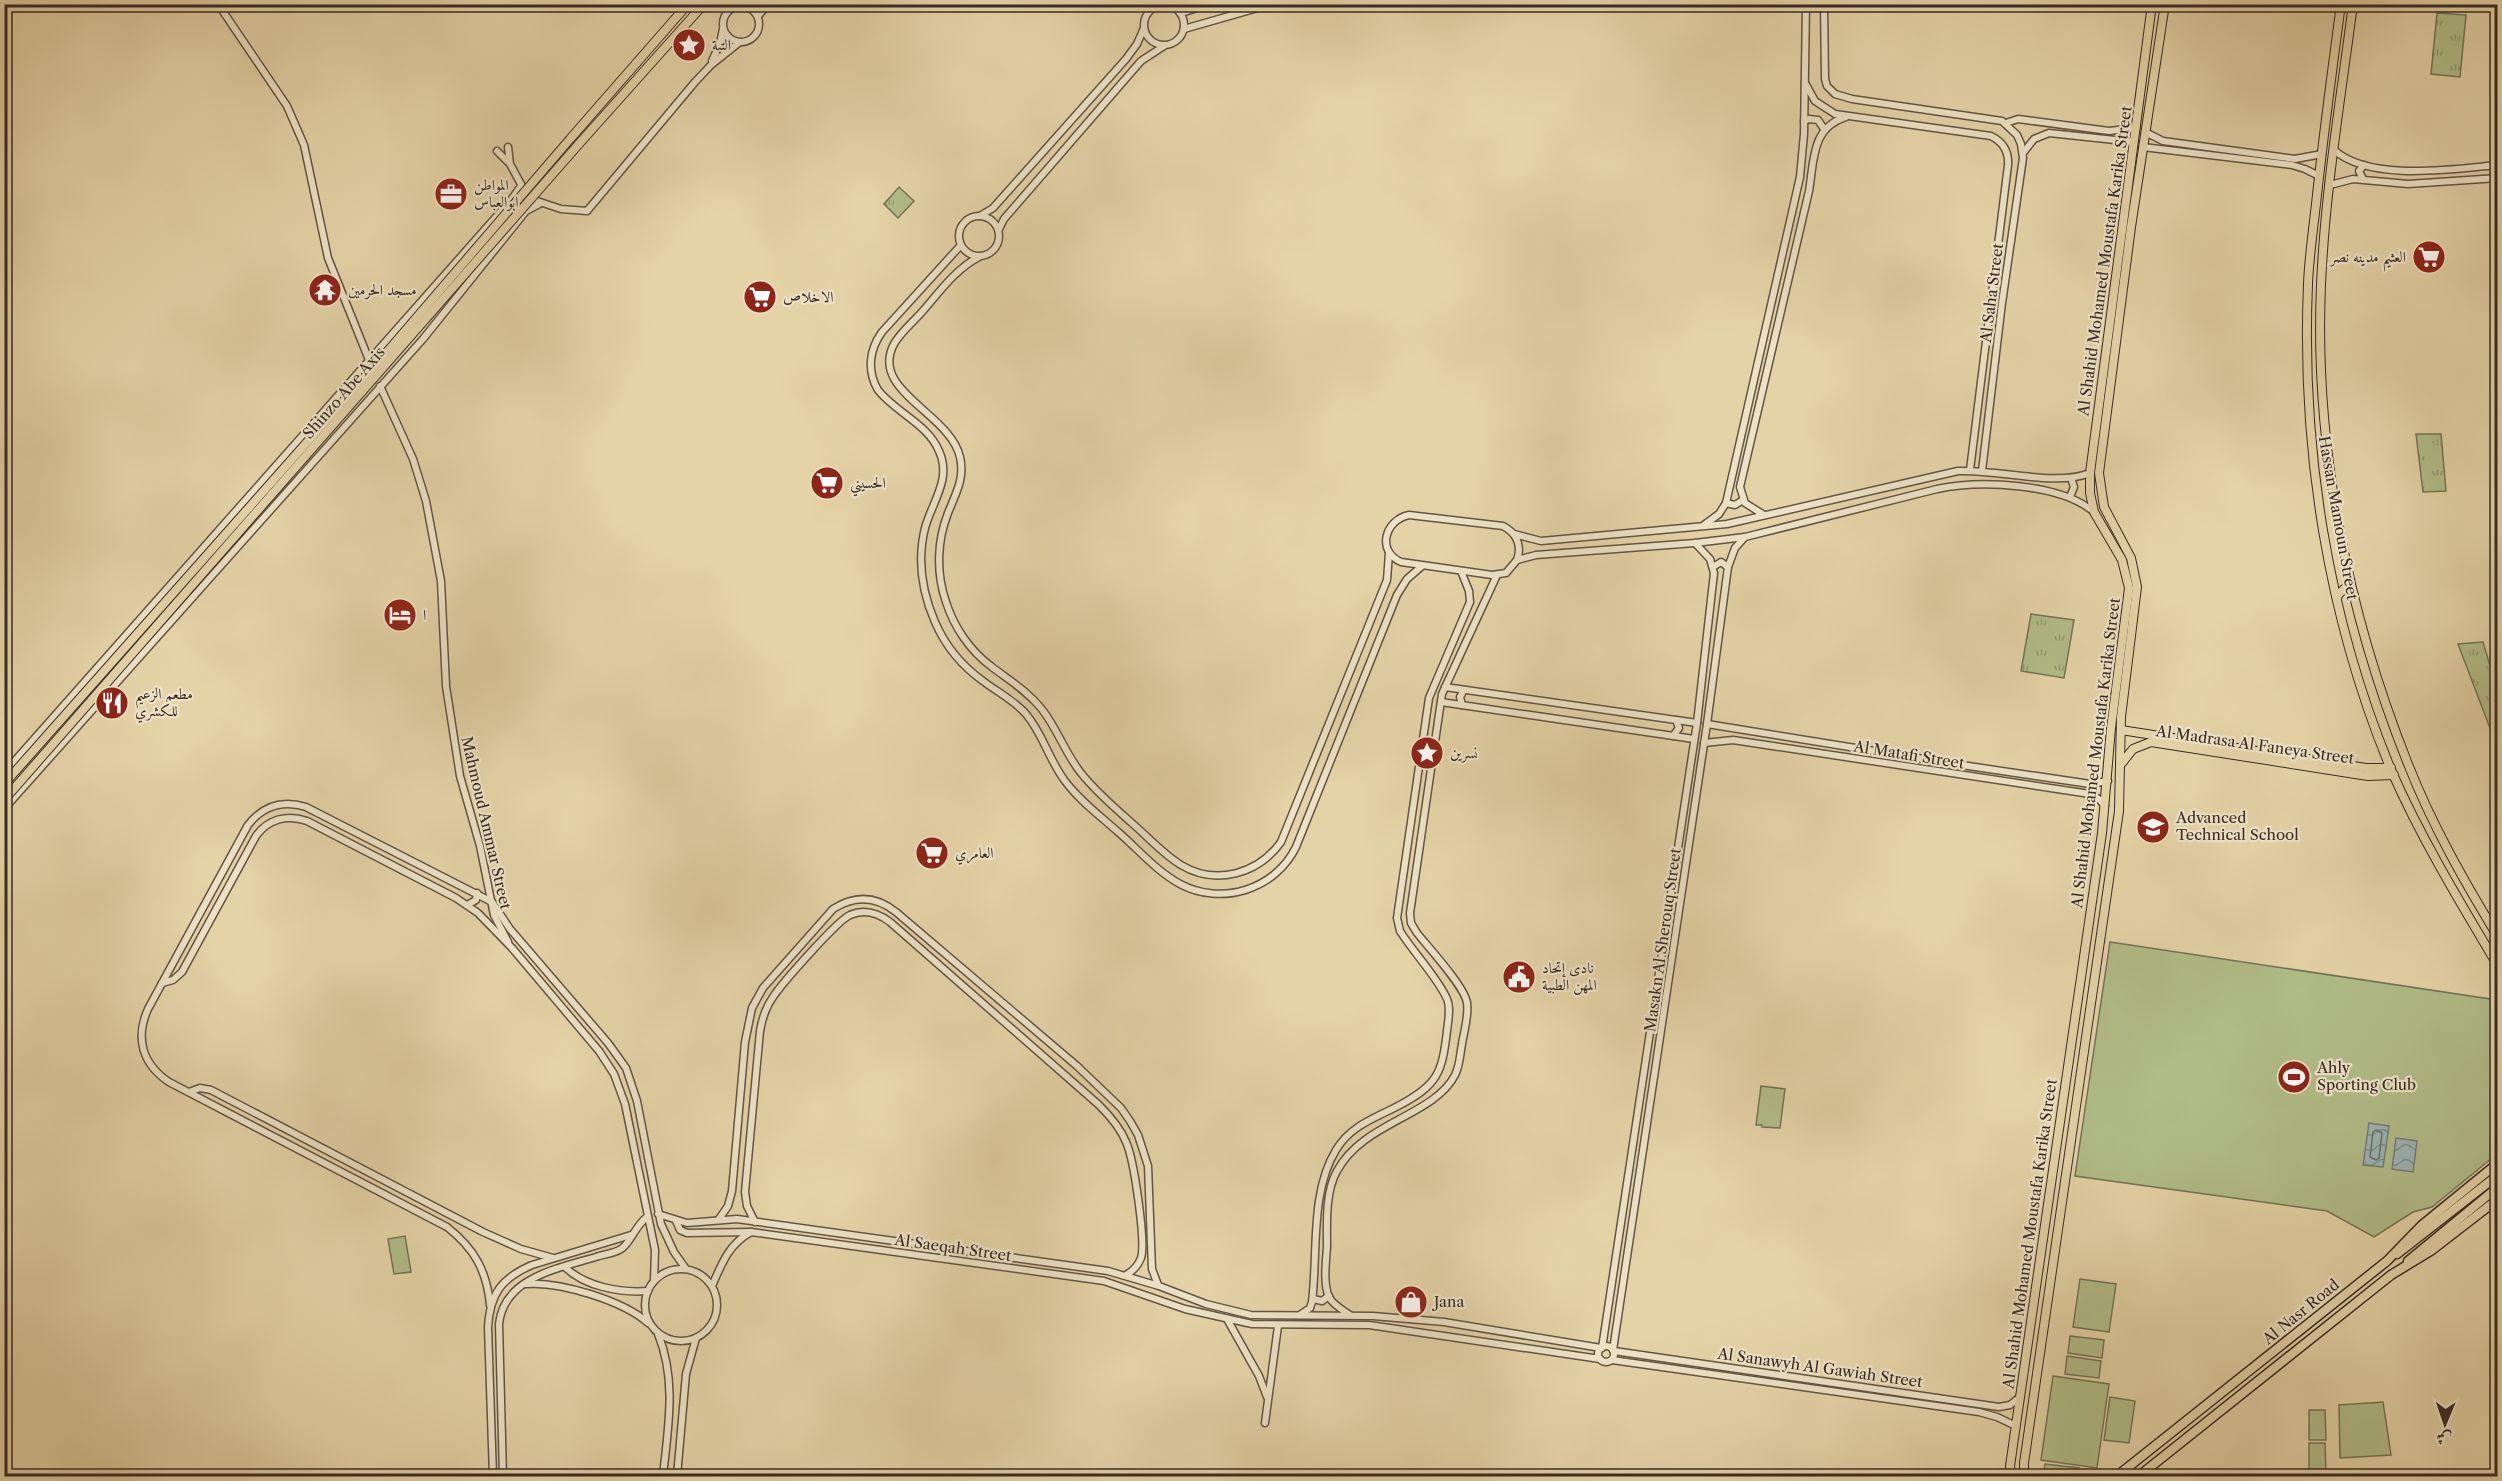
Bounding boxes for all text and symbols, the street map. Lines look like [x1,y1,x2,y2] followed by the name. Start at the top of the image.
[671,27,707,63] place icon: التبة
[712,35,731,54] place label: التبة
[2073,104,2136,418] street label: Al Shahid Mohamed Moustafa Karika Street
[474,175,519,211] place label: المواطن ابوالعباس
[433,176,469,212] office icon: المواطن ابوالعباس
[2411,239,2447,275] supermarket icon: العثيم مدينه نصر
[1976,241,2007,345] street label: Al Saha Street
[2328,247,2406,272] place label: العثيم مدينه نصر
[307,272,343,308] temple icon: مسجد الحرمين
[742,279,778,315] supermarket icon: الاخلاص
[348,280,417,300] place label: مسجد الحرمين
[783,287,834,306] place label: الاخلاص
[299,343,389,443] street label: Shinzo Abe Axis
[2315,434,2362,602] street label: Hassan Mamoun Street
[809,465,845,501] supermarket icon: الحسيني
[850,473,886,497] place label: الحسيني
[2067,596,2124,910] street label: Al Shahid Mohamed Moustafa Karika Street
[382,597,418,633] hotel icon: ا
[423,605,426,624] place label: ا
[135,684,193,723] place label: مطعم الزعيم للكشري
[94,685,130,721] restaurant icon: مطعم الزعيم للكشري
[2154,721,2356,768] street label: Al Madrasa Al Faneya Street
[457,735,516,912] street label: Mahmoud Ammar Street
[1409,735,1445,771] place icon: نسرين
[1851,736,1966,773] street label: Al Matafi Street
[1450,743,1478,763] place label: نسرين
[2175,808,2299,844] place label: Advanced Technical School
[2135,809,2171,845] school or university icon: Advanced Technical School
[914,835,950,871] supermarket icon: العامري
[955,843,994,865] place label: العامري
[1640,846,1685,1033] street label: Masakn Al Sherouq Street
[1542,958,1597,995] place label: نادى إتحاد المهن الطبية
[1501,959,1537,995] public building icon: نادى إتحاد المهن الطبية
[2316,1058,2416,1094] place label: Ahly Sporting Club
[2276,1059,2312,1095] sports icon: Ahly Sporting Club
[1998,1077,2061,1391] street label: Al Shahid Mohamed Moustafa Karika Street
[892,1230,1013,1265] street label: Al Saeqah Street
[2258,1275,2343,1349] street label: Al Nasr Road
[1393,1284,1429,1320] shop icon: Jana
[1432,1292,1464,1311] place label: Jana
[1715,1344,1924,1391] street label: Al Sanawyh Al Gawiah Street
[2415,1394,2475,1454] north arrow
[2436,1429,2453,1449] text: ش

